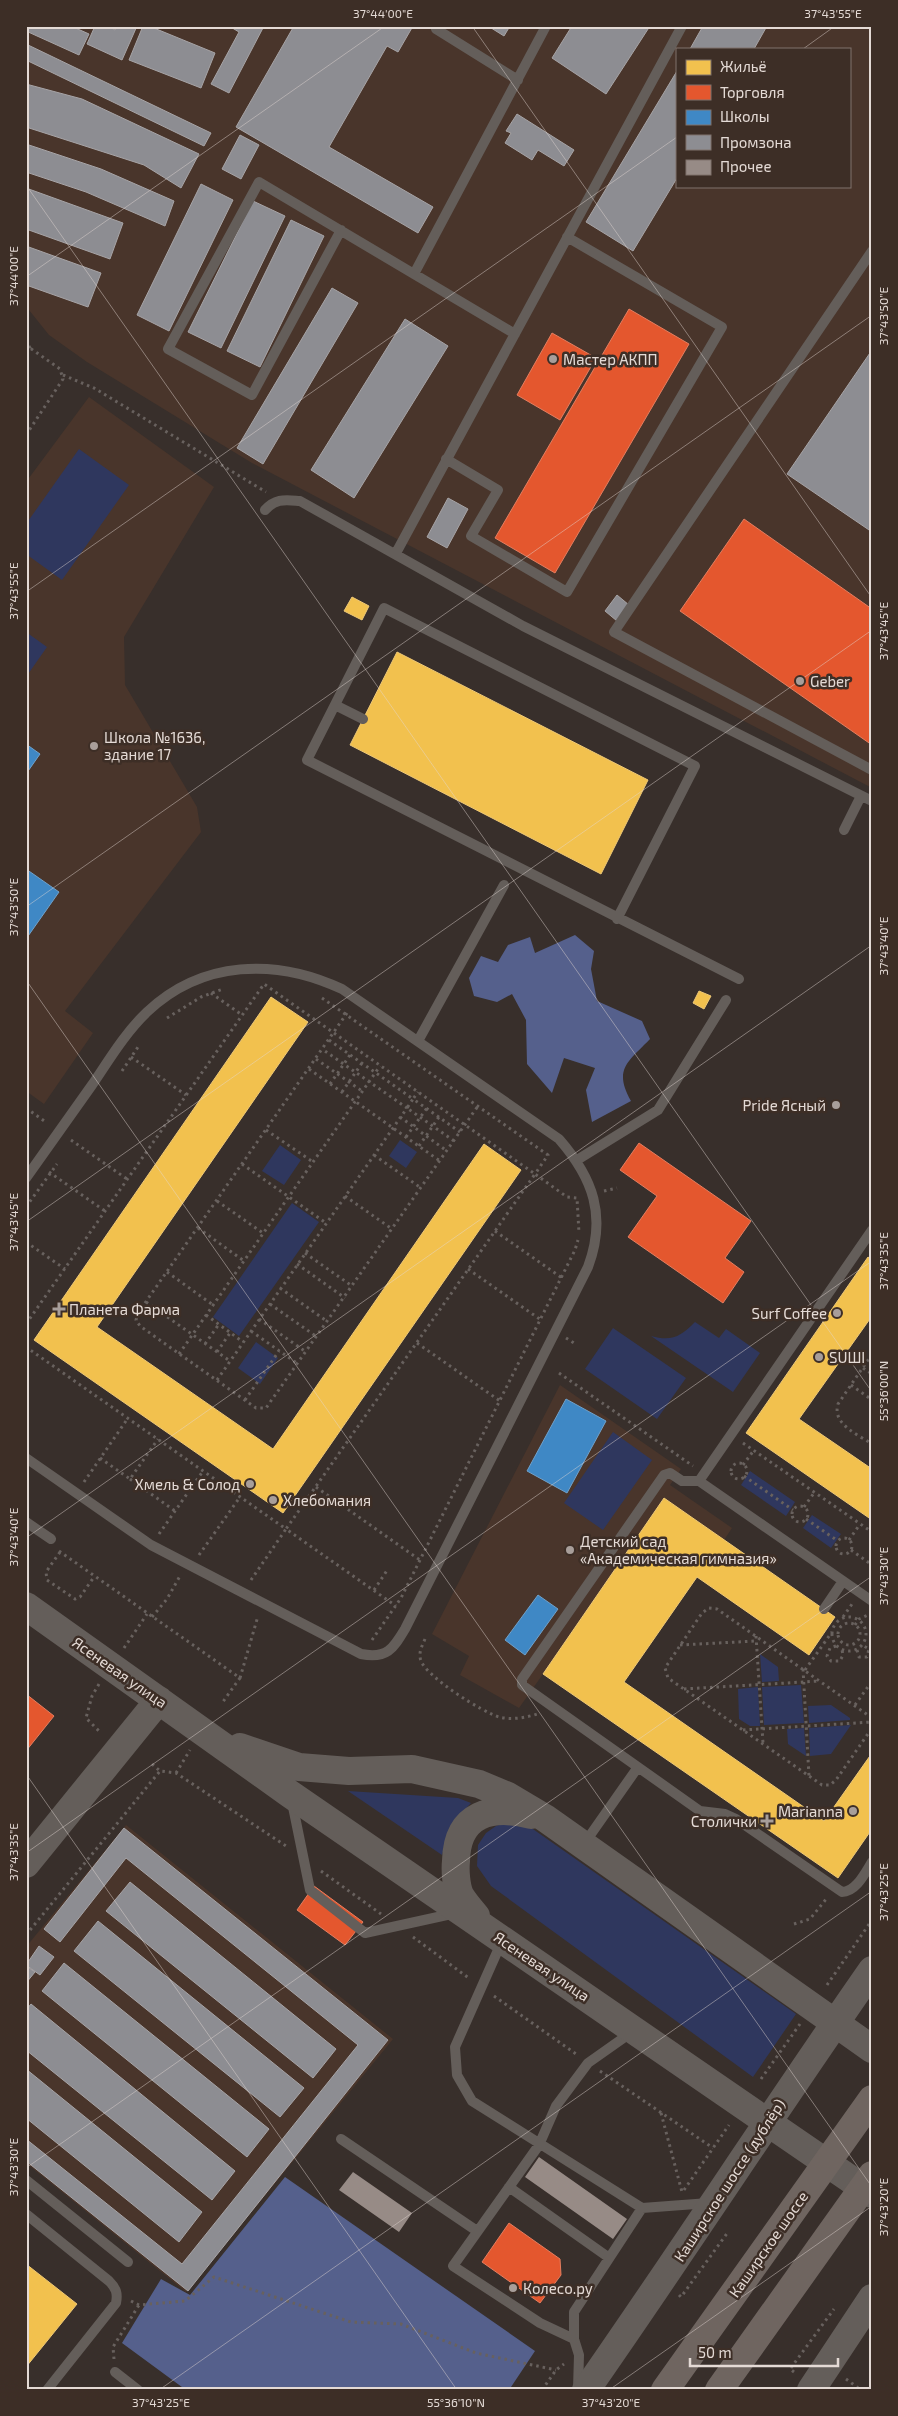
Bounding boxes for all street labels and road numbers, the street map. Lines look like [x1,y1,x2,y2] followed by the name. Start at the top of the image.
[69,1633,171,1712] street label: Ясеневая улица
[490,1927,593,2005] street label: Ясеневая улица
[670,2095,788,2265] street label: Каширское шоссе (дублёр)
[725,2187,811,2301] street label: Каширское шоссе

